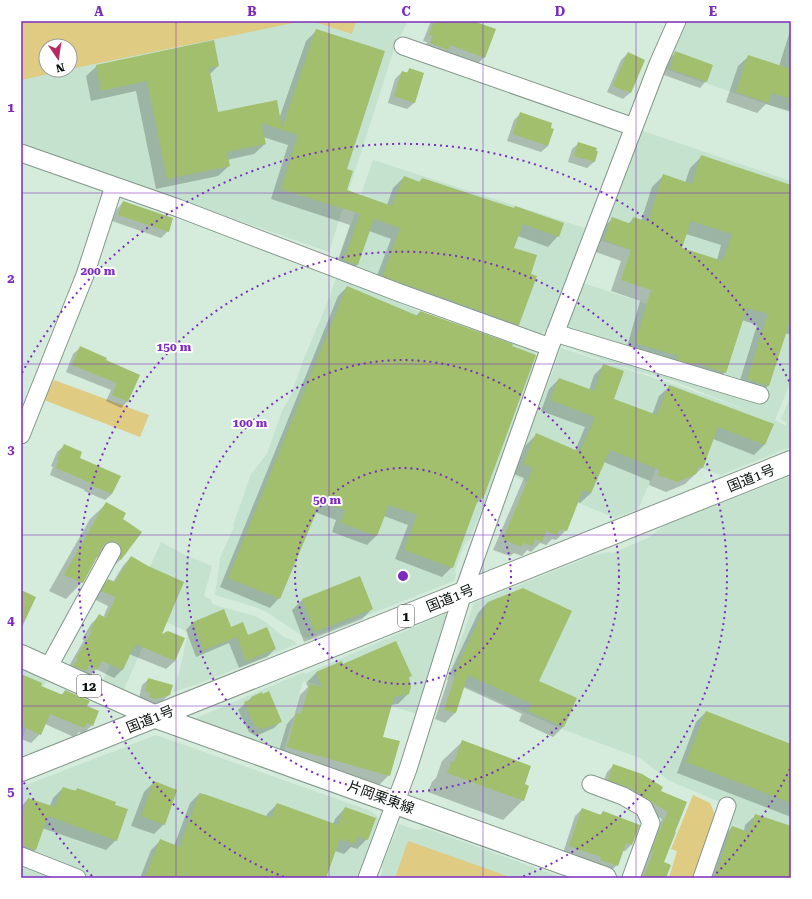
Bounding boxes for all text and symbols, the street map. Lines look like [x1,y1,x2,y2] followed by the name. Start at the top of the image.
[94,4,104,19] text: A
[247,4,257,19] text: B
[401,4,411,19] text: C
[555,4,565,19] text: D
[709,4,717,19] text: E
[38,38,78,78] north arrow
[54,60,66,75] text: N
[7,100,15,115] text: 1
[81,264,116,278] text: 200 m
[7,271,15,286] text: 2
[157,340,192,354] text: 150 m
[233,416,268,430] text: 100 m
[7,442,15,457] text: 3
[725,461,777,495] street label: 国道1号
[313,493,341,507] text: 50 m
[396,569,410,583] centre of rings
[424,581,476,615] street label: 国道1号
[398,605,414,627] road number: 1
[7,613,15,628] text: 4
[77,675,101,697] road number: 12
[124,702,176,736] street label: 国道1号
[345,778,417,816] street label: 片岡栗東線
[7,784,15,799] text: 5

